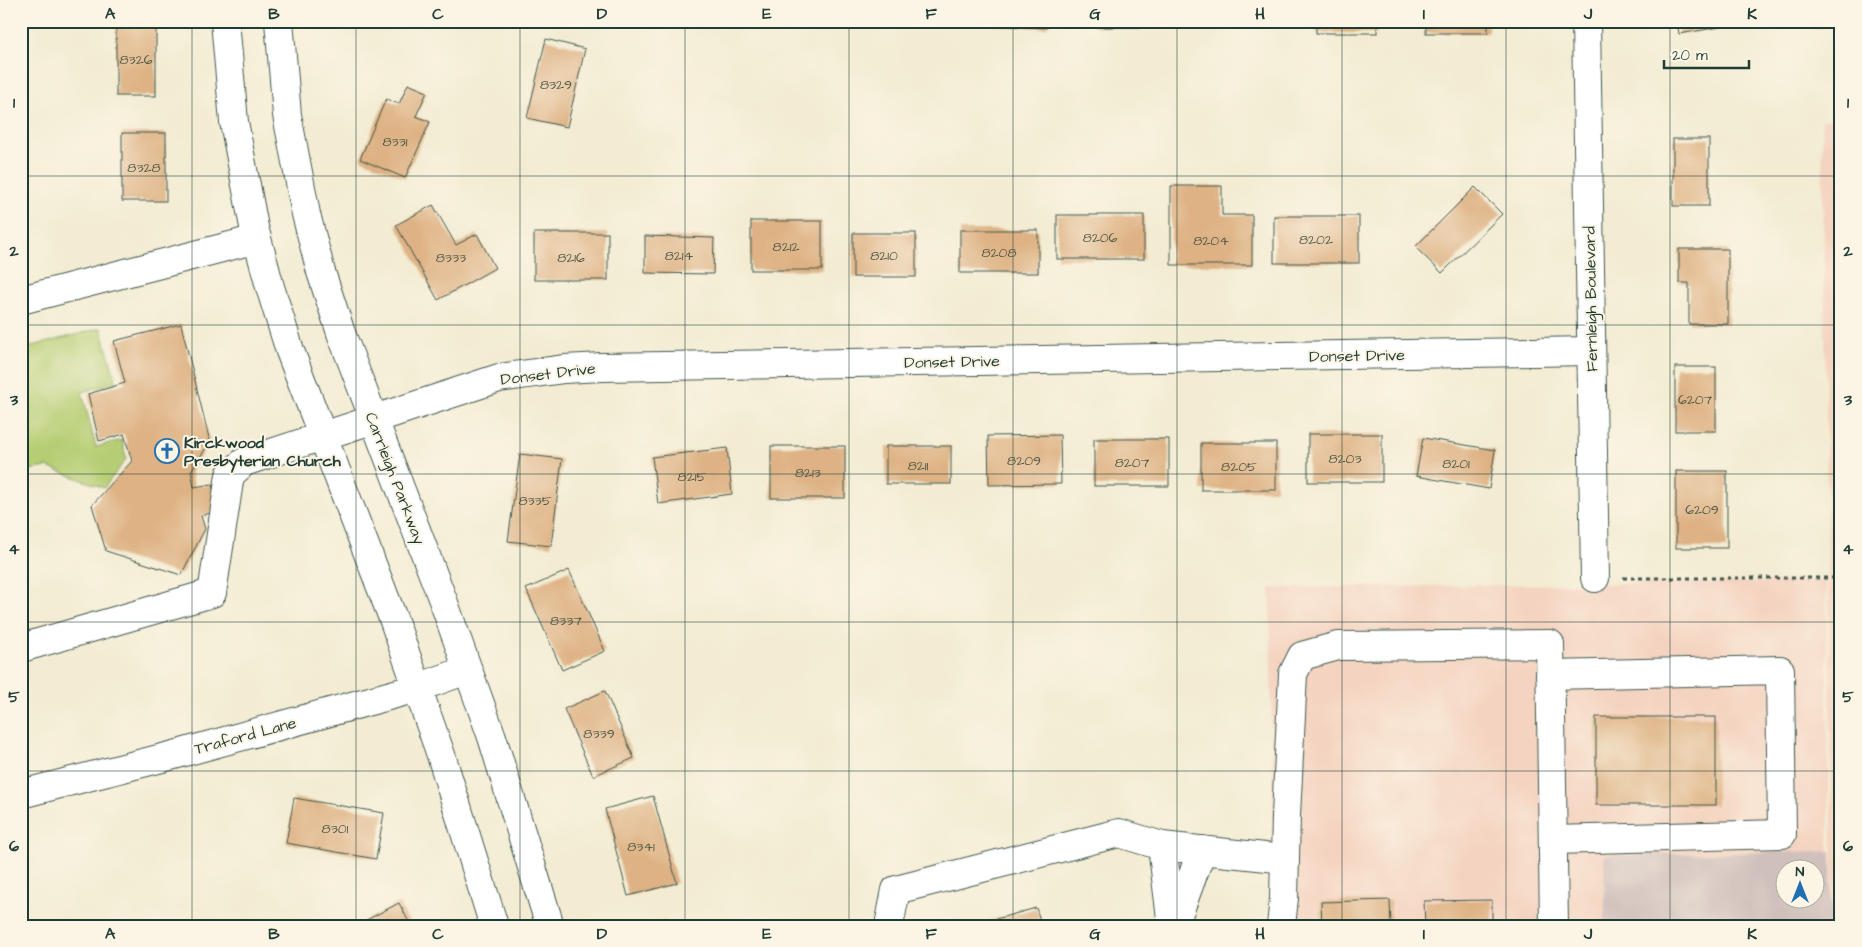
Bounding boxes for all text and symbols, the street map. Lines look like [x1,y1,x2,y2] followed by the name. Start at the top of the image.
[105,3,116,25] text: A
[268,3,280,25] text: B
[432,3,444,25] text: C
[597,3,608,25] text: D
[762,3,772,25] text: E
[925,3,937,25] text: F
[1089,3,1101,25] text: G
[1255,3,1265,25] text: H
[1423,3,1425,25] text: I
[1583,3,1593,25] text: J
[1747,3,1757,25] text: K
[1664,38,1750,70] scale bar
[1672,45,1708,66] text: 20 m
[120,50,153,70] house number: 8326
[540,75,572,95] house number: 8329
[13,92,16,114] text: 1
[1847,92,1850,114] text: 1
[382,132,408,152] house number: 8331
[127,158,161,178] house number: 8328
[1579,226,1604,372] street label: Fernleigh Boulevard
[1083,228,1118,248] house number: 8206
[1299,230,1333,250] house number: 8202
[1193,231,1229,251] house number: 8204
[773,237,799,257] house number: 8212
[8,240,19,262] text: 2
[1842,240,1853,262] text: 2
[982,243,1017,263] house number: 8208
[665,246,694,266] house number: 8214
[870,246,898,266] house number: 8210
[436,248,466,268] house number: 8333
[557,248,585,268] house number: 8216
[1309,344,1405,368] street label: Donset Drive
[904,350,1000,374] street label: Donset Drive
[499,357,597,391] street label: Donset Drive
[9,389,19,411] text: 3
[1843,389,1853,411] text: 3
[1678,390,1713,410] house number: 6207
[359,409,431,548] street label: Carrleigh Parkway
[184,432,342,473] place label: Kirckwood Presbyterian Church
[154,438,180,464] church icon: Kirckwood Presbyterian Church
[1328,449,1362,469] house number: 8203
[1007,451,1041,471] house number: 8209
[1115,453,1150,473] house number: 8207
[1442,454,1470,474] house number: 8201
[908,456,929,476] house number: 8211
[1221,457,1257,477] house number: 8205
[795,463,821,483] house number: 8213
[678,467,706,487] house number: 8215
[518,491,552,511] house number: 8335
[1685,500,1719,520] house number: 6209
[9,538,20,560] text: 4
[1843,538,1854,560] text: 4
[550,611,582,631] house number: 8337
[8,686,20,708] text: 5
[1842,686,1854,708] text: 5
[192,712,299,760] street label: Traford Lane
[583,724,615,744] house number: 8339
[322,819,349,839] house number: 8301
[9,835,19,857] text: 6
[1843,835,1853,857] text: 6
[627,837,655,857] house number: 8341
[1774,860,1824,910] north arrow
[1796,862,1805,882] text: N
[105,923,116,945] text: A
[268,923,280,945] text: B
[432,923,444,945] text: C
[597,923,608,945] text: D
[762,923,772,945] text: E
[925,923,937,945] text: F
[1089,923,1101,945] text: G
[1255,923,1265,945] text: H
[1423,923,1425,945] text: I
[1583,923,1593,945] text: J
[1747,923,1757,945] text: K

